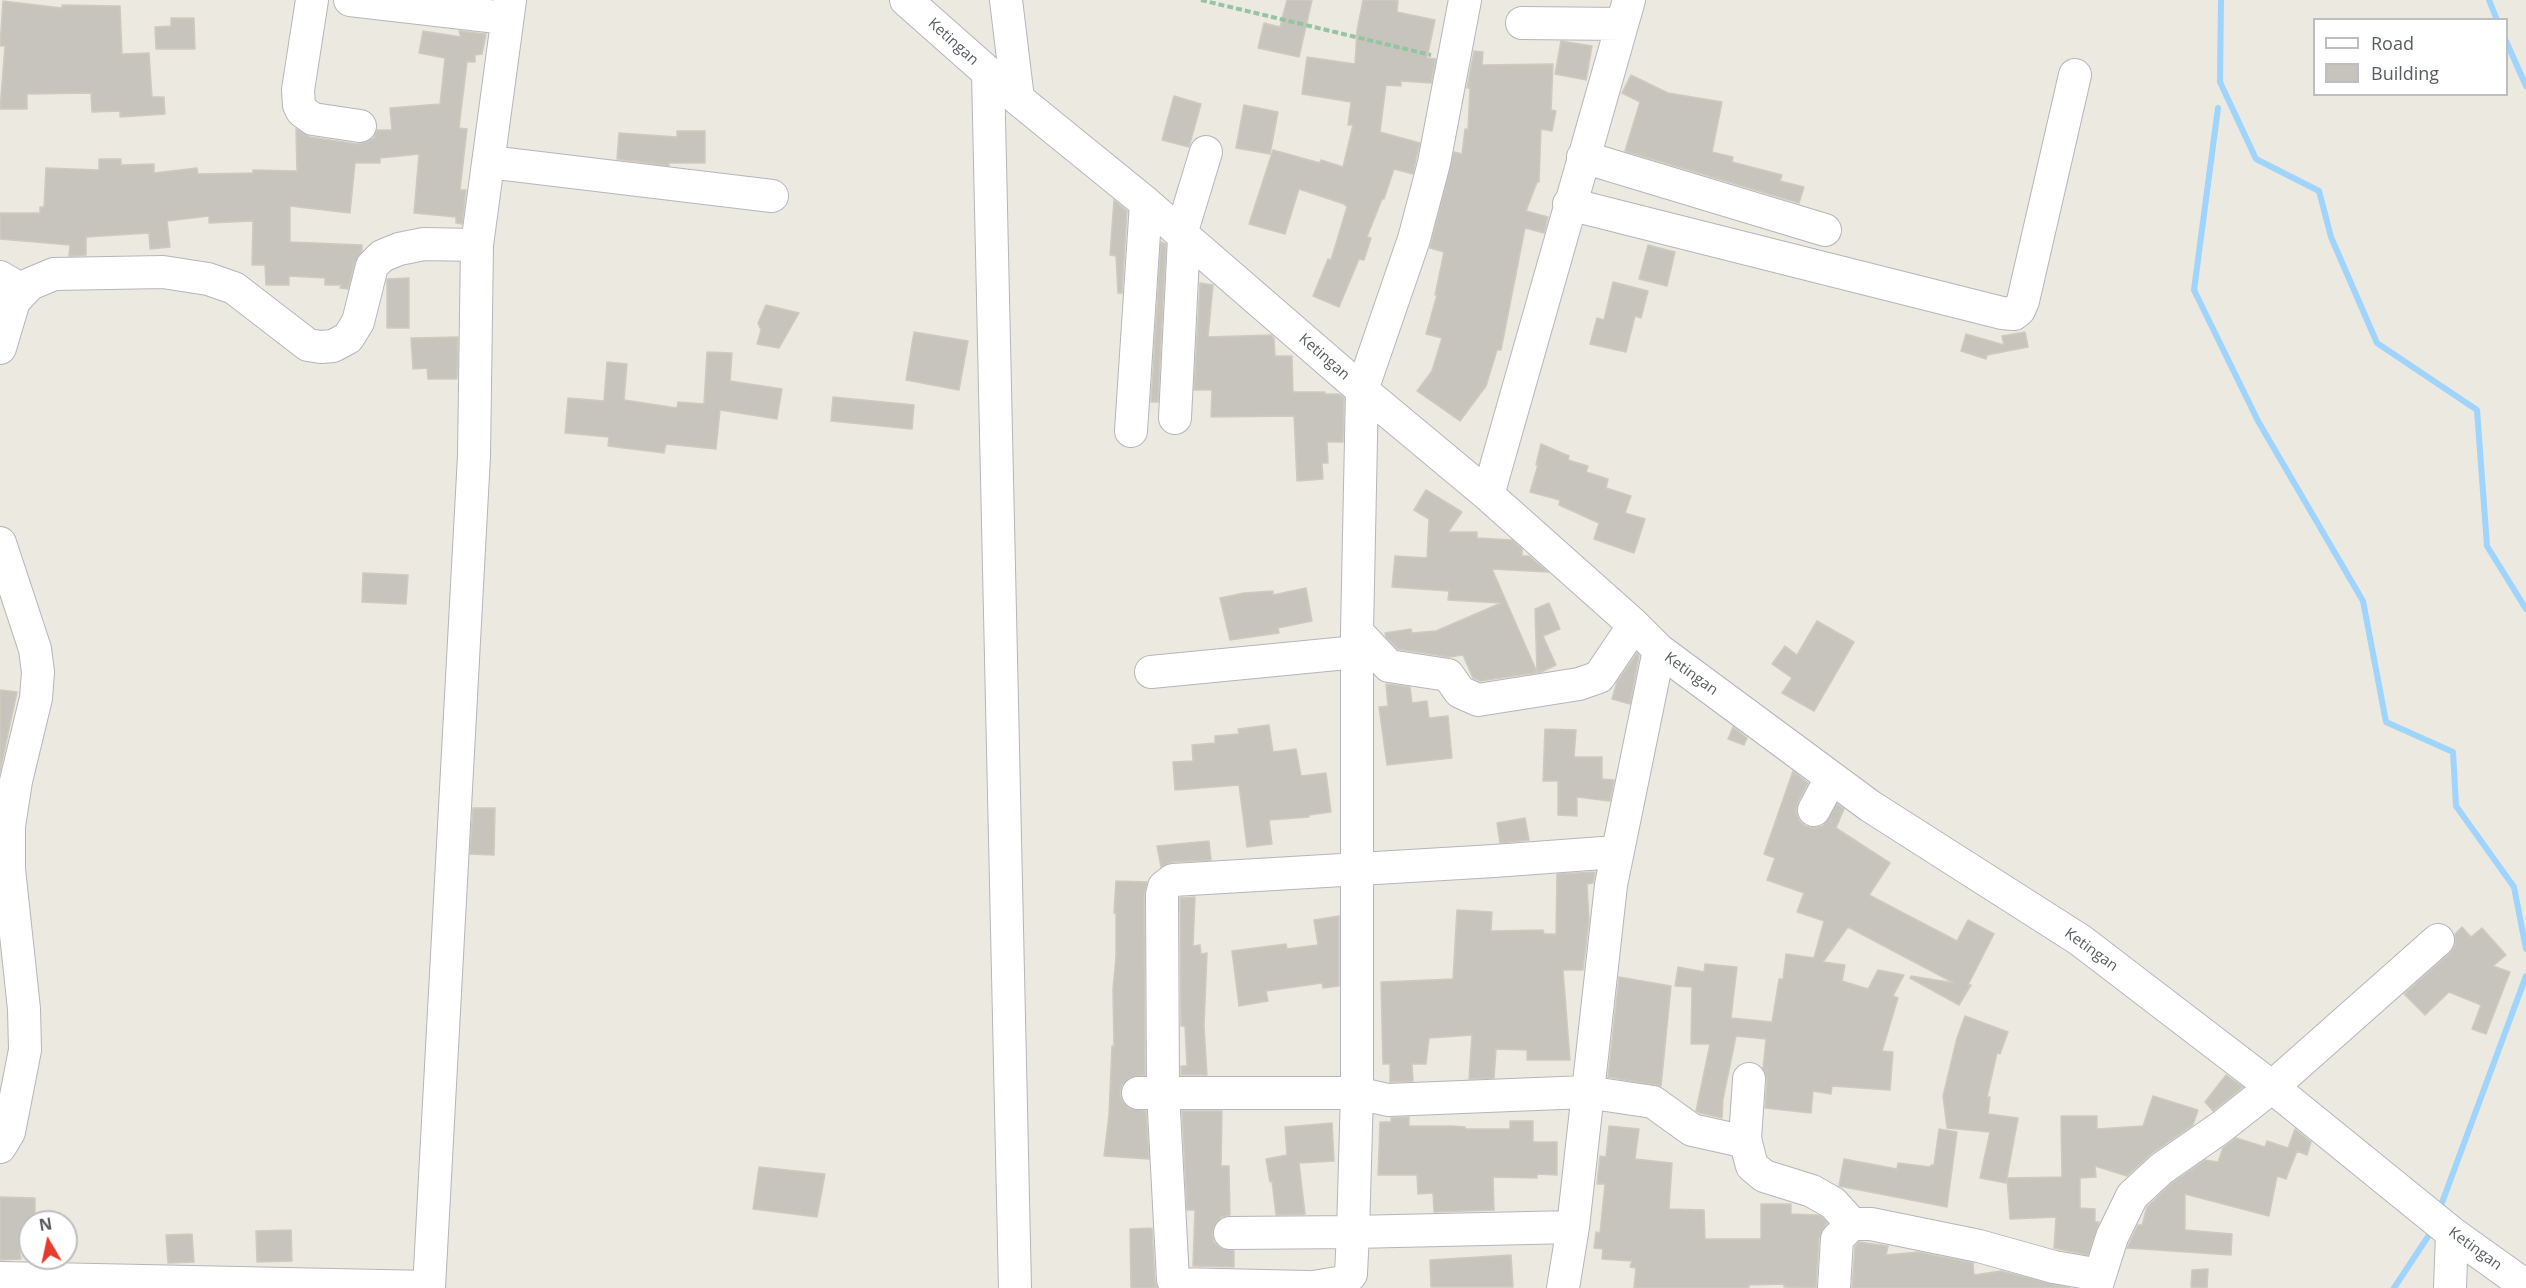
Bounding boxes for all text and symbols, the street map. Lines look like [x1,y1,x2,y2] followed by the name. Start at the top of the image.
[924,15,982,69] street label: Ketingan
[2313,18,2508,96] legend
[2371,31,2414,55] text: Road
[2371,61,2439,85] text: Building
[1295,330,1353,384] street label: Ketingan
[1661,649,1721,699] street label: Ketingan
[2061,925,2121,975] street label: Ketingan
[18,1210,78,1270] north arrow
[37,1212,54,1236] text: N
[2445,1224,2505,1274] street label: Ketingan

